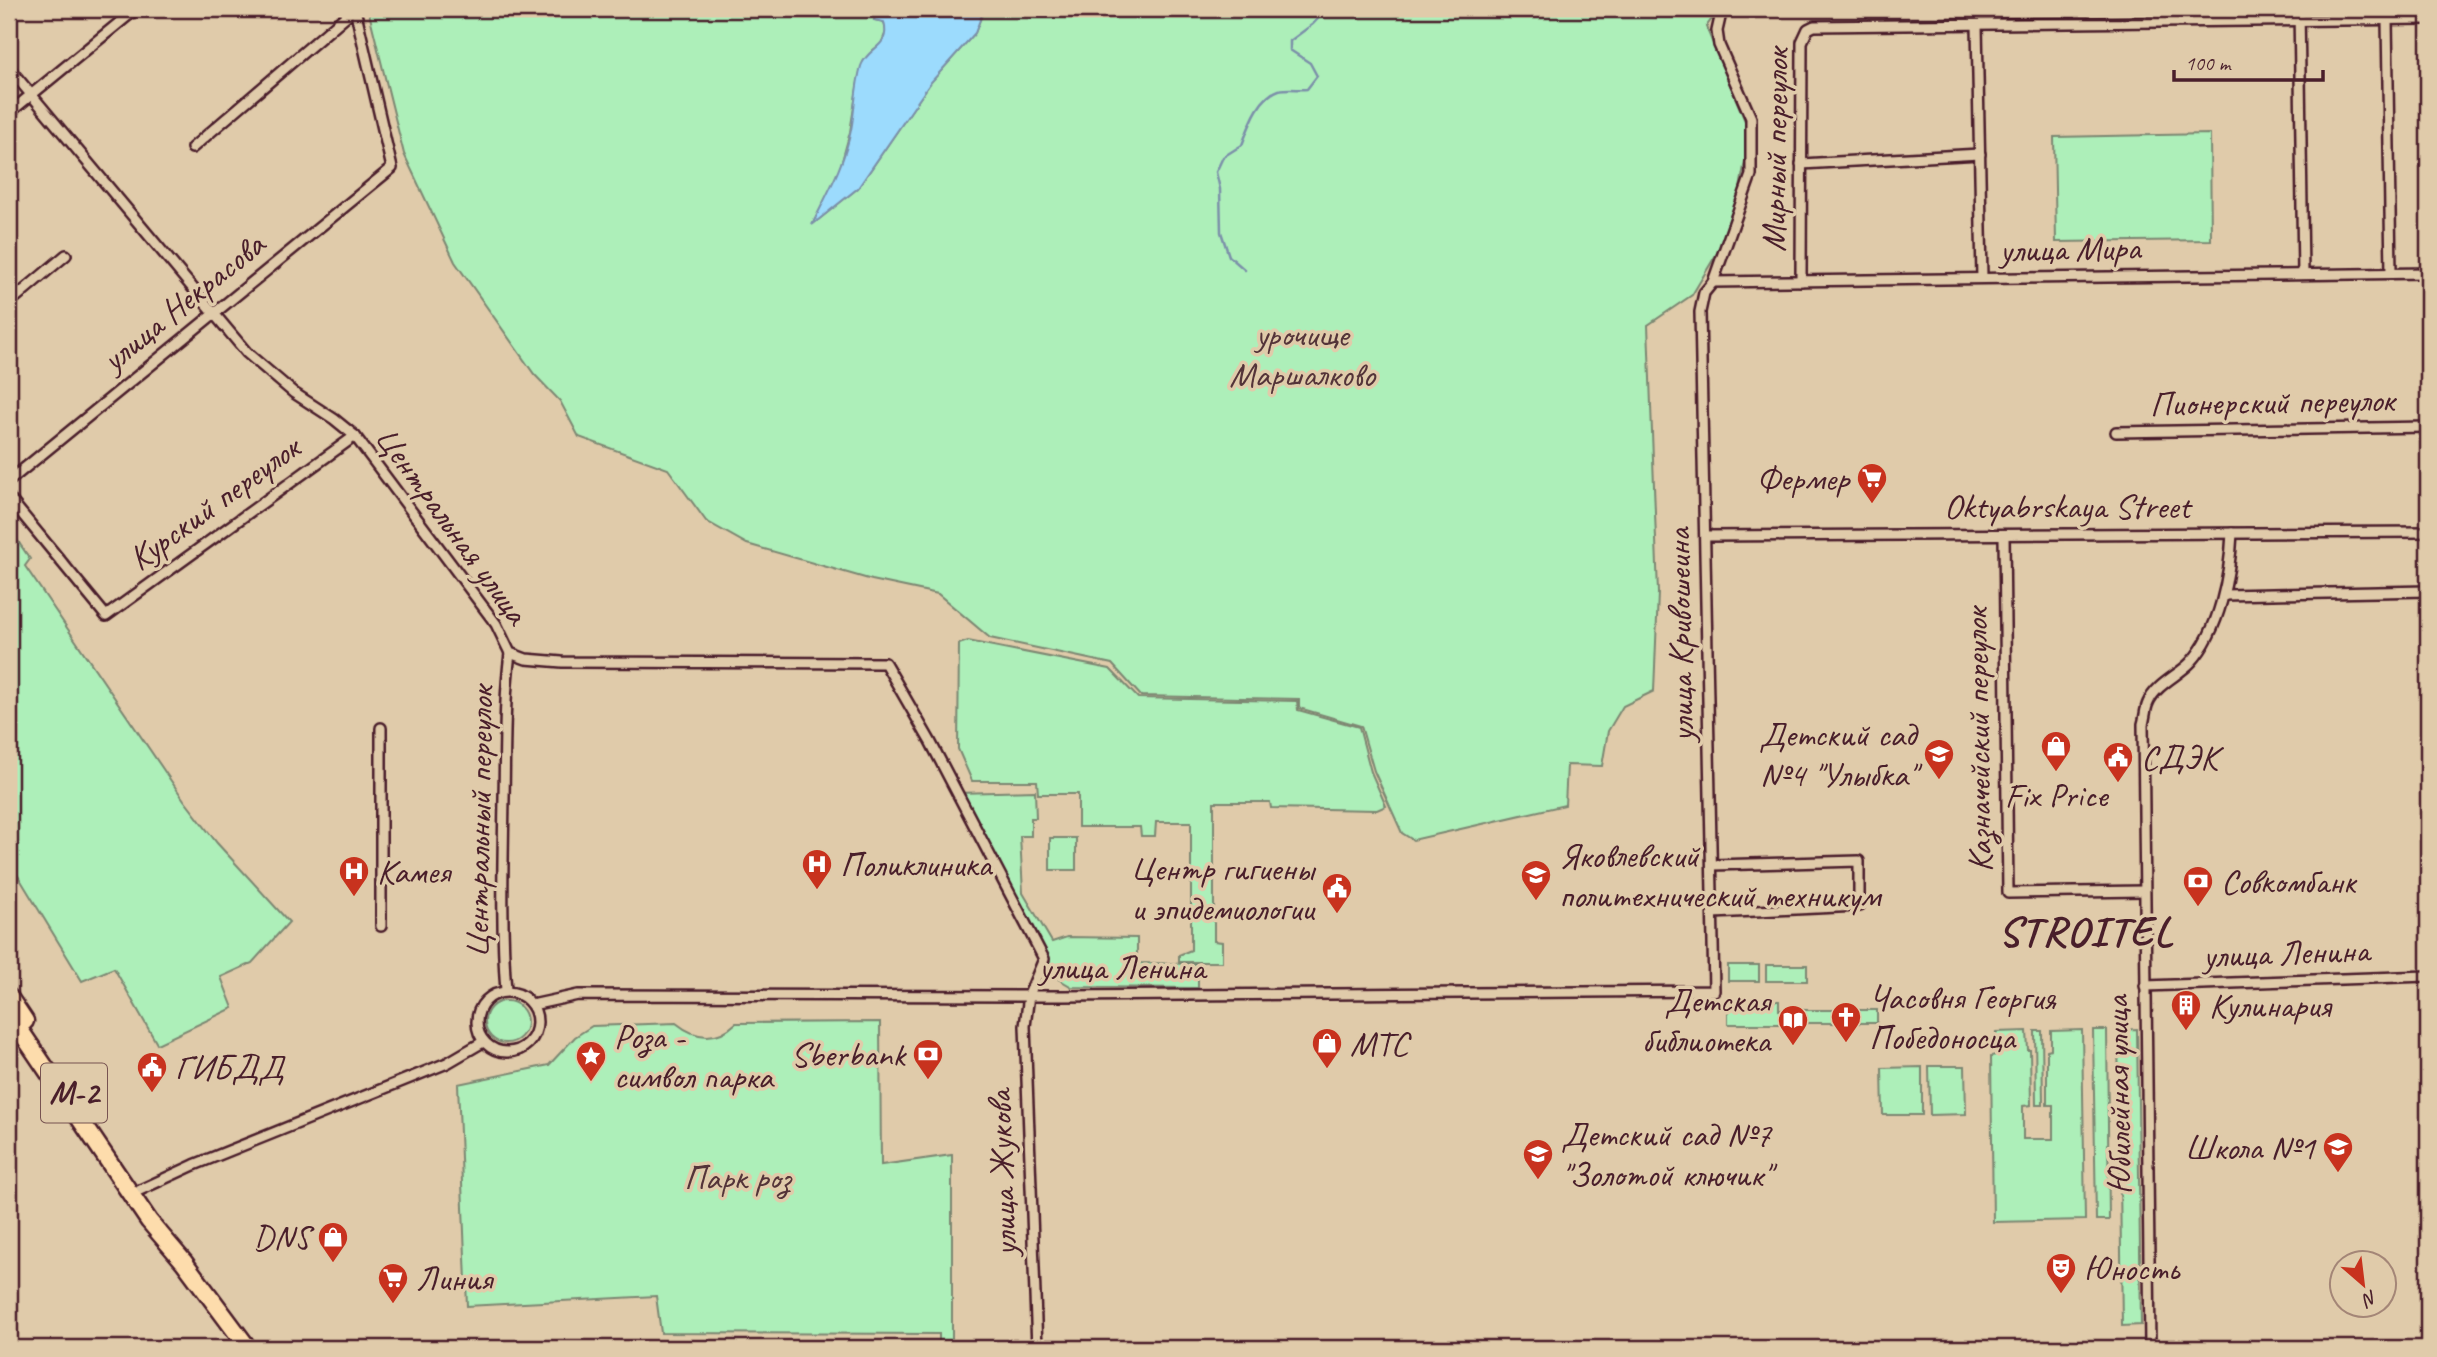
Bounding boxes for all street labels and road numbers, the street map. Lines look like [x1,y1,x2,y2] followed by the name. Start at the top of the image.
[1751,45,1799,252] street label: Мирный переулок
[91,221,276,383] street label: улица Некрасова
[1997,225,2143,273] street label: улица Мира
[2149,377,2398,427] street label: Пионерский переулок
[365,417,541,635] street label: Центральная улица
[119,424,311,580] street label: Курский переулок
[1944,484,2193,529] street label: Oktyabrskaya Street
[1656,526,1704,744] street label: улица Кривошеина
[1953,604,2003,873] street label: Казначейский переулок
[454,682,504,958] street label: Центральный переулок
[2200,928,2373,978] street label: улица Ленина
[1037,945,1208,990] street label: улица Ленина
[2094,993,2142,1195] street label: Юбилейная улица
[41,1064,107,1122] road number: М-2
[977,1086,1027,1259] street label: улица Жукова

